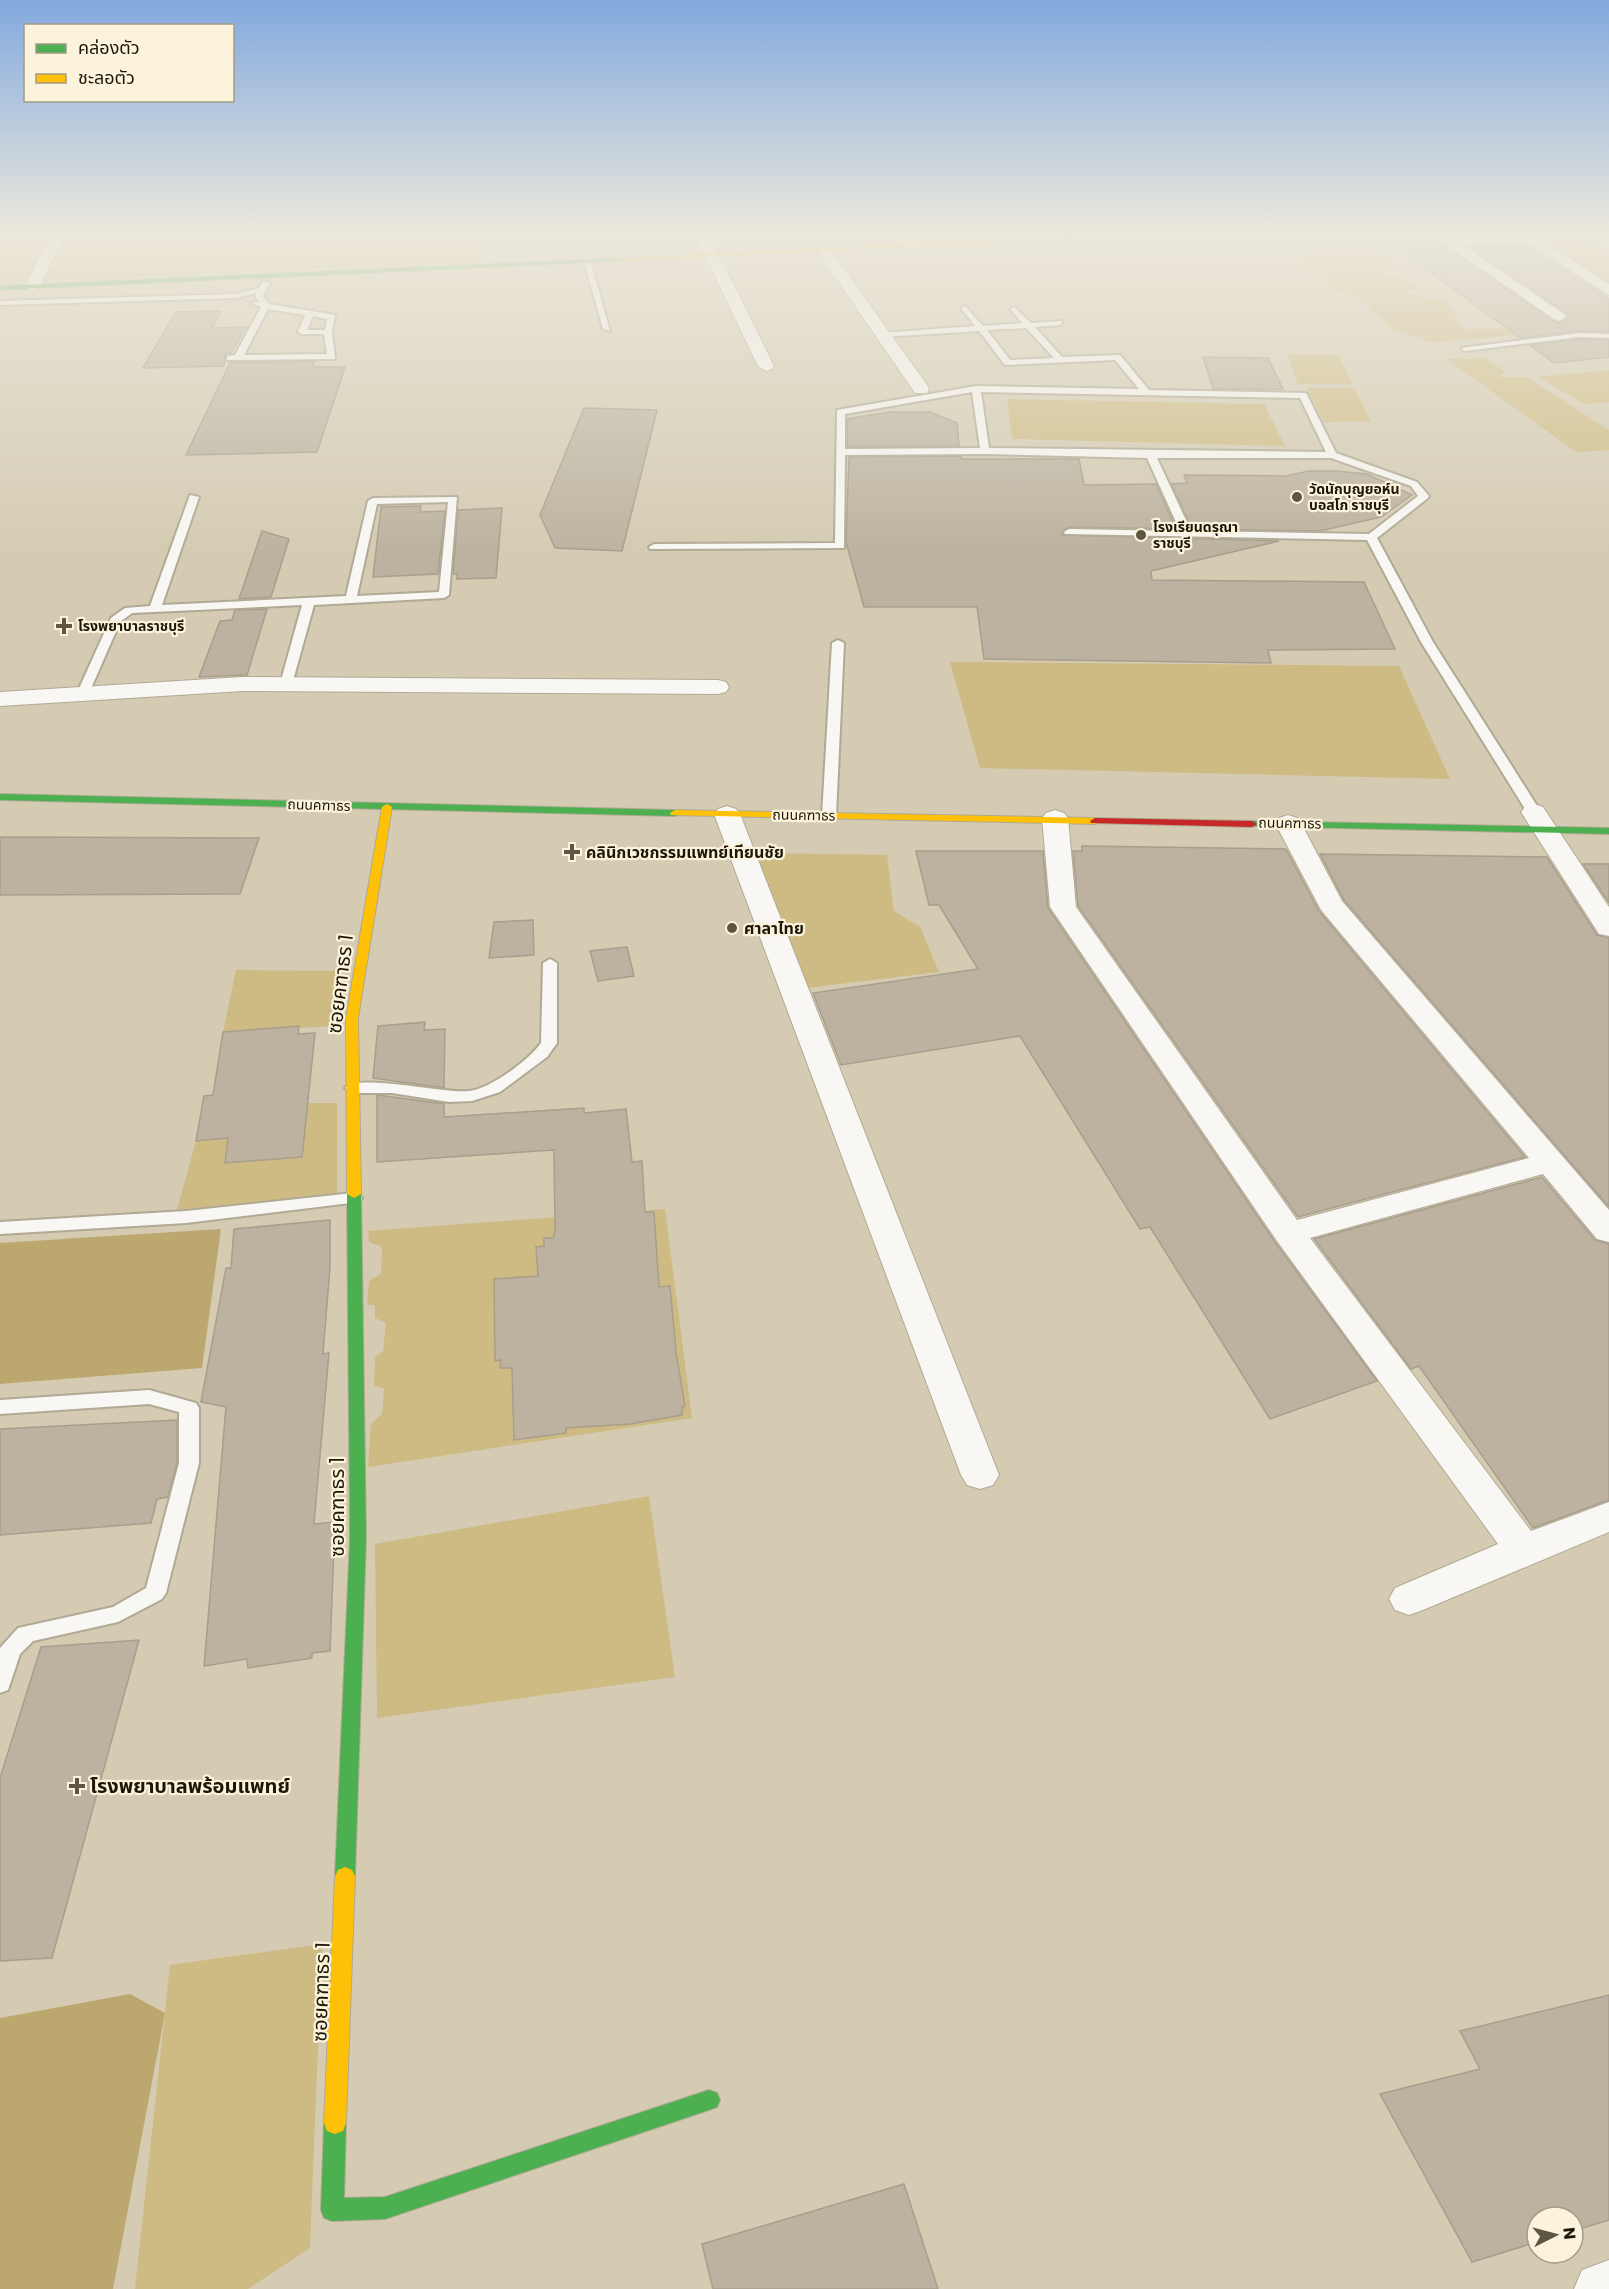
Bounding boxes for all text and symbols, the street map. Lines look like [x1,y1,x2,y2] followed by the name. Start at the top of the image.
[24,24,234,102] legend
[78,35,140,60] text: คล่องตัว
[78,65,135,90] text: ชะลอตัว
[1309,479,1400,515] place label: วัดนักบุญยอห์น บอสโก ราชบุรี
[1290,490,1304,504] marker: วัดนักบุญยอห์น บอสโก ราชบุรี
[1153,517,1238,553] place label: โรงเรียนดรุณา ราชบุรี
[1134,528,1148,542] marker: โรงเรียนดรุณา ราชบุรี
[78,616,184,636] place label: โรงพยาบาลราชบุรี
[55,617,73,635] marker: โรงพยาบาลราชบุรี
[287,794,351,816] street label: ถนนคฑาธร
[772,804,836,826] street label: ถนนคฑาธร
[1258,812,1322,834] street label: ถนนคฑาธร
[586,841,784,864] place label: คลินิกเวชกรรมแพทย์เทียนชัย
[563,843,581,861] marker: คลินิกเวชกรรมแพทย์เทียนชัย
[744,917,804,940] place label: ศาลาไทย
[725,921,739,935] marker: ศาลาไทย
[320,933,360,1035] street label: ซอยคฑาธร 1
[323,1457,351,1557] street label: ซอยคฑาธร 1
[90,1772,290,1800] place label: โรงพยาบาลพร้อมแพทย์
[68,1777,86,1795] marker: โรงพยาบาลพร้อมแพทย์
[305,1942,337,2042] street label: ซอยคฑาธร 1
[1525,2205,1585,2265] north arrow
[1557,2226,1581,2241] text: N

